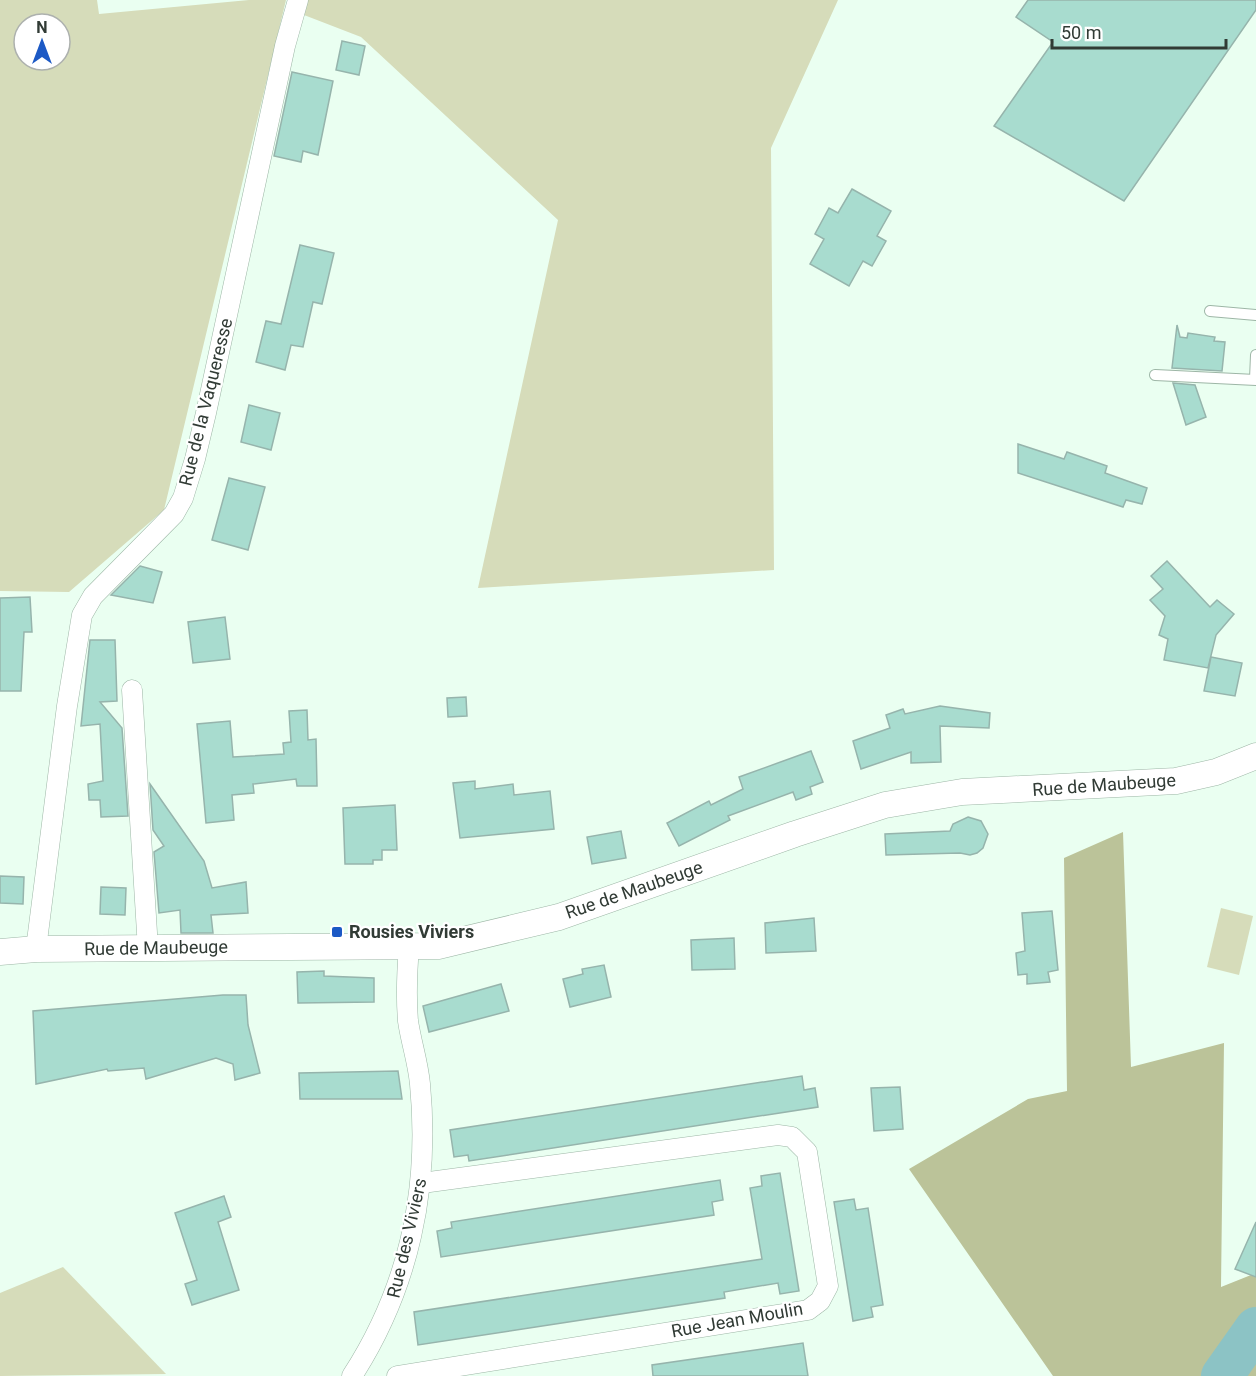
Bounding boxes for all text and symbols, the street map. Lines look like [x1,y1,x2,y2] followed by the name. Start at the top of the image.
[12,12,72,72] north arrow
[1052,12,1226,50] scale bar
[36,18,48,37] text: N
[1061,22,1101,43] text: 50 m
[175,316,237,488] street label: Rue de la Vaqueresse
[1031,769,1176,800] street label: Rue de Maubeuge
[562,856,705,923] street label: Rue de Maubeuge
[349,921,474,942] place label: Rousies Viviers
[330,925,344,939] marker: Rousies Viviers
[84,936,228,959] street label: Rue de Maubeuge
[383,1176,431,1300] street label: Rue des Viviers
[669,1298,804,1341] street label: Rue Jean Moulin

